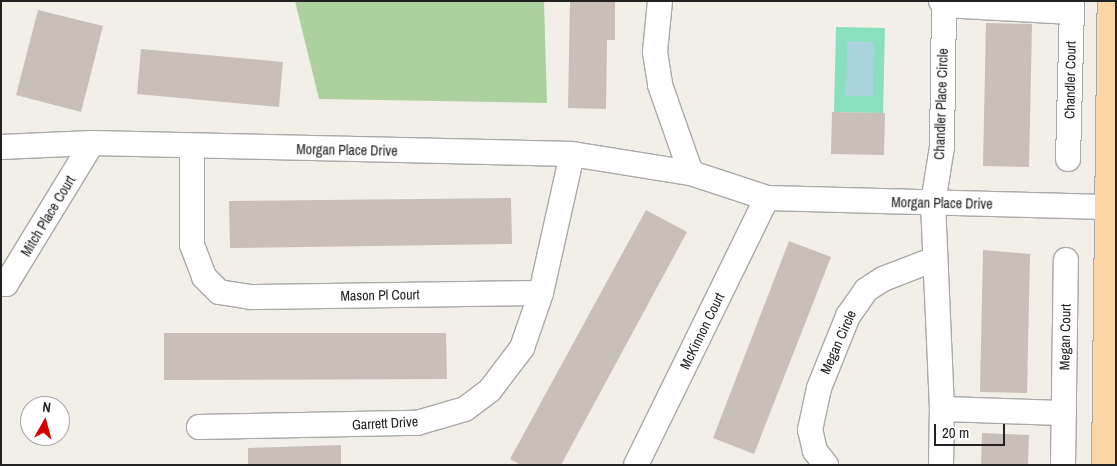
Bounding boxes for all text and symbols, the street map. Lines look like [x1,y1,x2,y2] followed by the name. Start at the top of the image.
[1061,41,1079,119] street label: Chandler Court
[931,48,951,160] street label: Chandler Place Circle
[296,141,398,159] street label: Morgan Place Drive
[17,173,79,259] street label: Mitch Place Court
[891,194,993,212] street label: Morgan Place Drive
[340,286,420,304] street label: Mason Pl Court
[676,290,728,372] street label: McKinnon Court
[1056,304,1074,370] street label: Megan Court
[816,307,860,377] street label: Megan Circle
[20,396,70,446] north arrow
[41,398,52,417] text: N
[351,413,419,433] street label: Garrett Drive
[937,414,1008,446] scale bar
[942,422,969,443] text: 20 m

